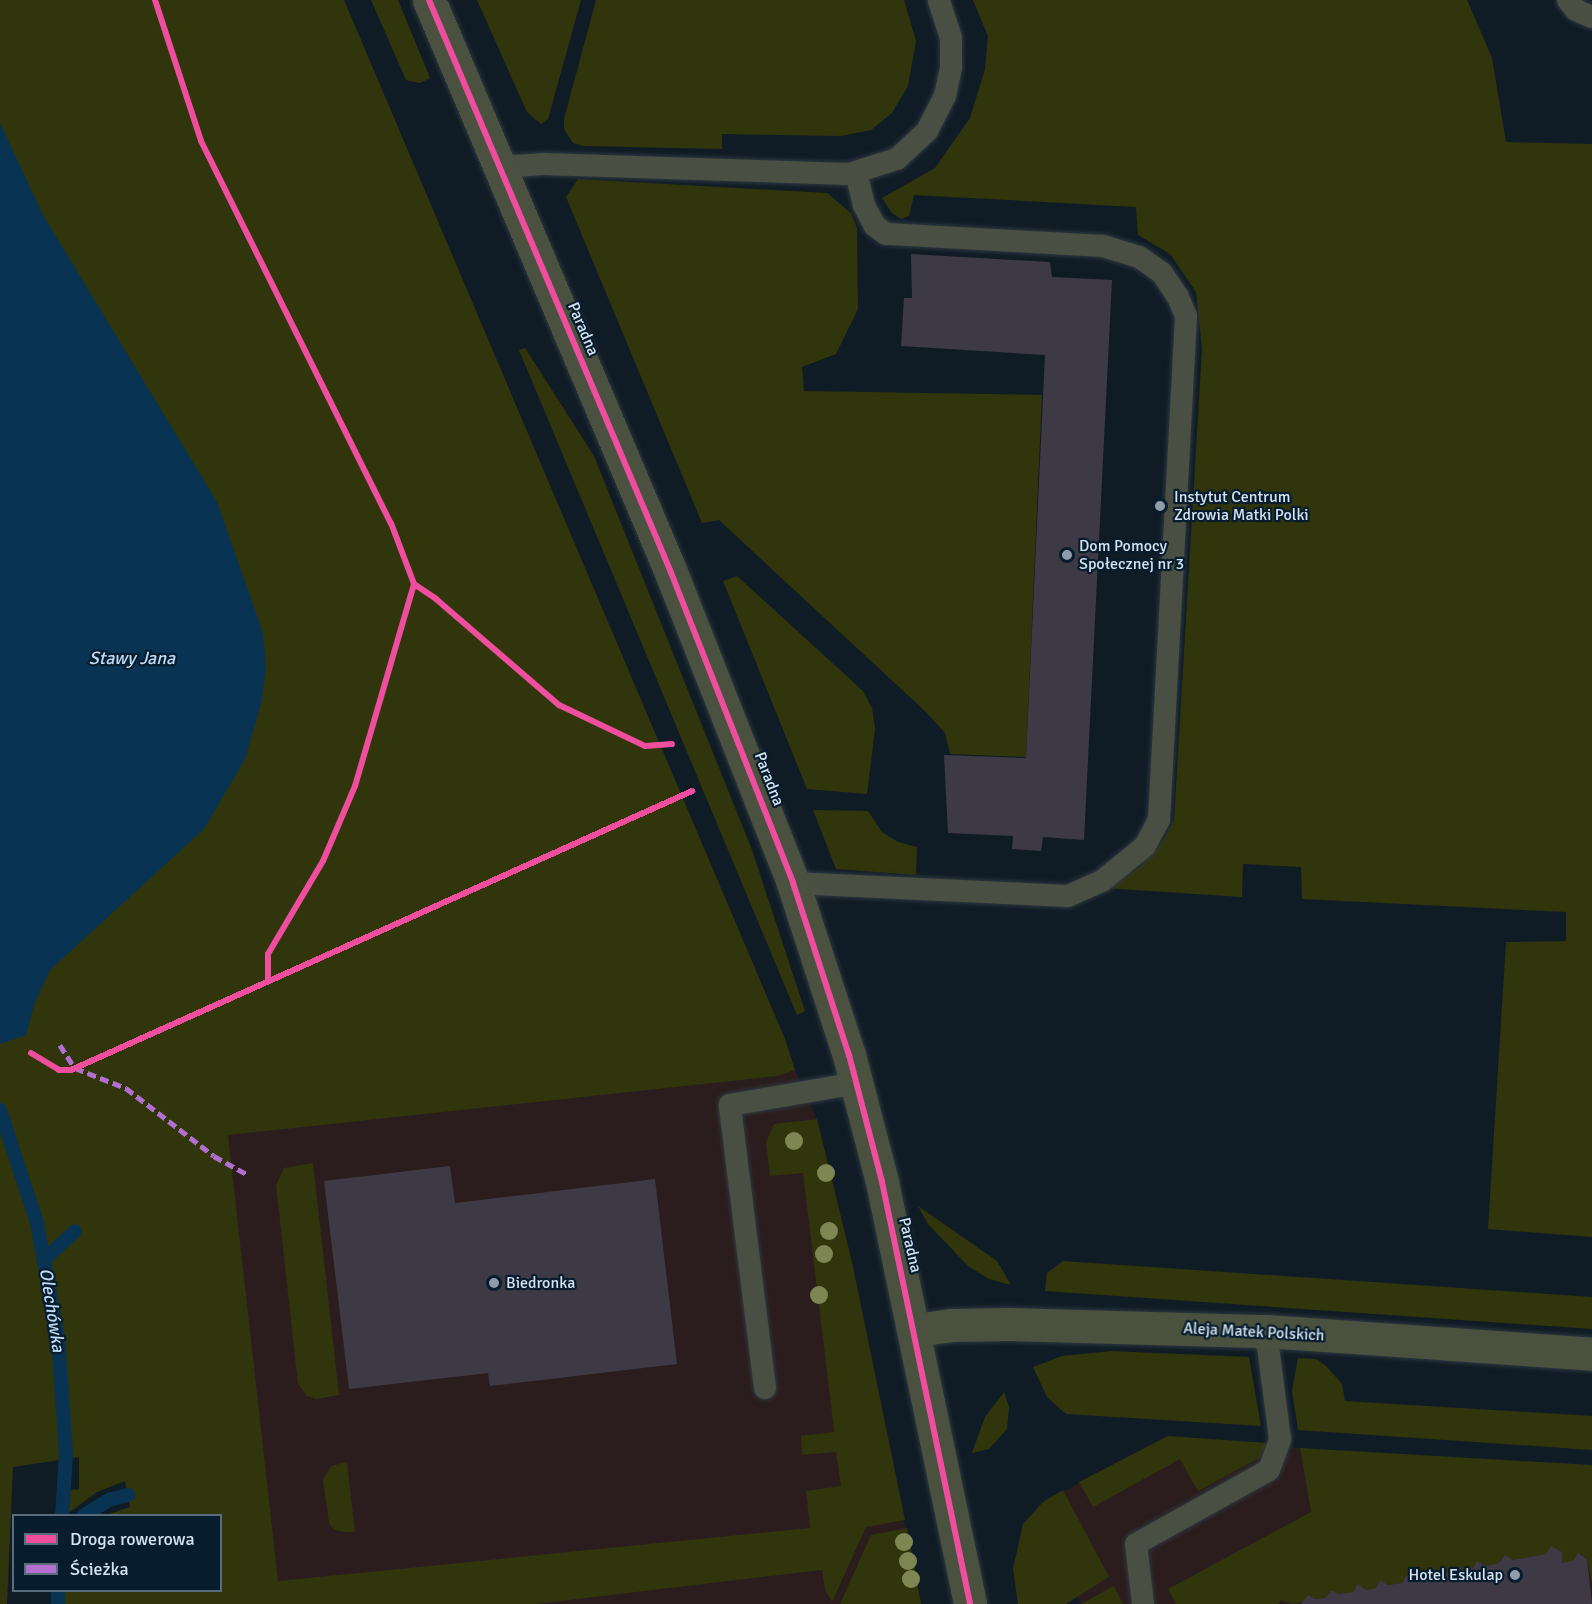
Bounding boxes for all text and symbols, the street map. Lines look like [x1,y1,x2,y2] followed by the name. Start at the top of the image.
[563,299,603,359] street label: Paradna
[1174,487,1309,525] place label: Instytut Centrum Zdrowia Matki Polki
[1151,497,1169,515] marker: Instytut Centrum Zdrowia Matki Polki
[1079,536,1184,574] place label: Dom Pomocy Społecznej nr 3
[1060,548,1074,562] marker: Dom Pomocy Społecznej nr 3
[89,647,175,669] water label: Stawy Jana
[750,749,788,809] street label: Paradna
[894,1216,926,1274] street label: Paradna
[35,1267,69,1353] water label: Olechówka
[506,1273,575,1293] place label: Biedronka
[487,1276,501,1290] marker: Biedronka
[1183,1319,1325,1345] street label: Aleja Matek Polskich
[12,1514,222,1592] legend
[70,1528,195,1550] text: Droga rowerowa
[70,1558,129,1580] text: Ścieżka
[1408,1565,1503,1585] place label: Hotel Eskulap
[1508,1568,1522,1582] marker: Hotel Eskulap

